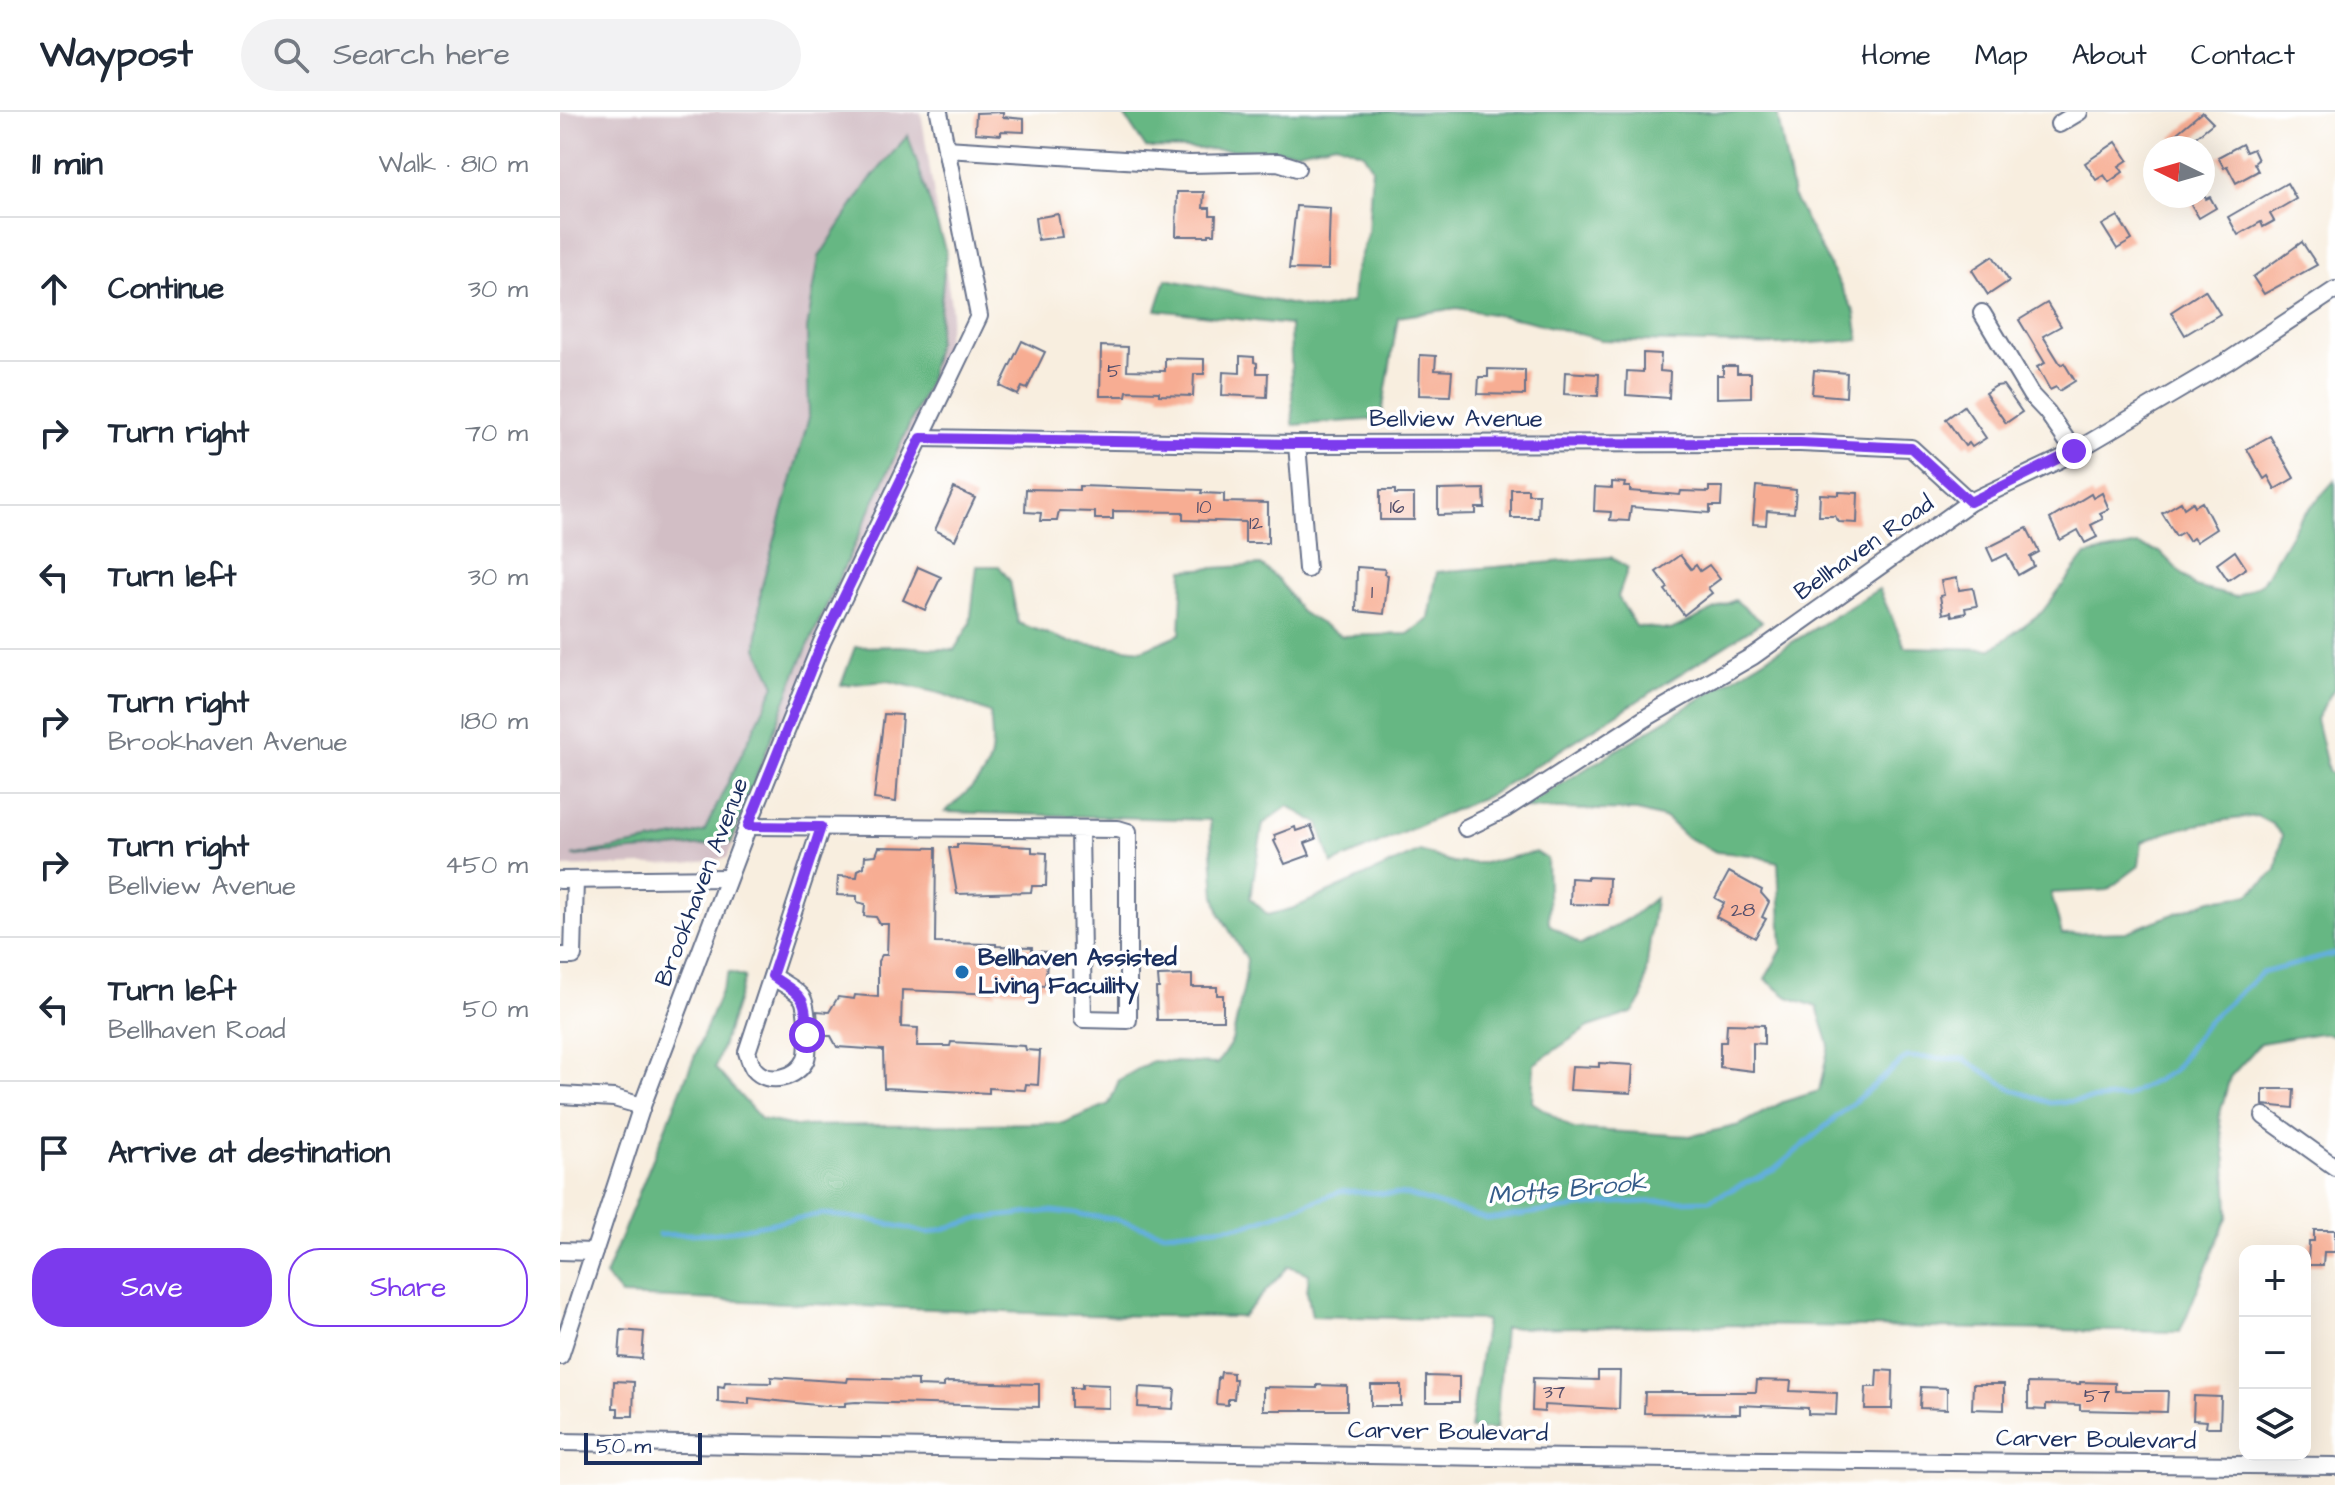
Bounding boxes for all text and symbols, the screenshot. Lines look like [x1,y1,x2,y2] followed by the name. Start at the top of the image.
[241,19,801,91] search box
[40,29,193,81] text: Waypost
[269,33,313,77] icon: search
[333,34,510,76] text: Search here
[1861,36,1931,75] text: Home
[1975,36,2028,75] text: Map
[2072,36,2147,75] text: About
[2191,36,2295,75] text: Contact
[2143,136,2215,208] north arrow
[32,140,103,188] text: 11 min
[379,146,528,182] text: Walk · 810 m
[32,267,76,311] icon: ahead
[108,268,224,310] text: Continue
[468,271,528,307] text: 30 m
[1107,357,1121,385] house number: 5
[1369,402,1543,436] street label: Bellview Avenue
[32,411,76,455] icon: right
[108,412,249,454] text: Turn right
[465,415,528,451] text: 70 m
[2056,433,2092,469] route end
[1787,487,1941,609] street label: Bellhaven Road
[1196,493,1212,521] house number: 10
[1389,493,1405,521] house number: 16
[1249,509,1264,537] house number: 12
[32,555,76,599] icon: left
[108,556,236,598] text: Turn left
[468,559,528,595] text: 30 m
[1371,578,1374,606] house number: 1
[108,682,249,724] text: Turn right
[32,699,76,743] icon: right
[461,703,528,739] text: 180 m
[108,724,348,760] text: Brookhaven Avenue
[647,773,758,991] street label: Brookhaven Avenue
[108,826,249,868] text: Turn right
[32,843,76,887] icon: right
[445,847,528,883] text: 450 m
[108,868,296,904] text: Bellview Avenue
[1731,896,1755,924] house number: 28
[978,941,1178,1005] place label: Bellhaven Assisted Living Facuility
[953,963,971,981] marker: Bellhaven Assisted Living Facuility
[108,970,236,1012] text: Turn left
[32,987,76,1031] icon: left
[463,991,528,1027] text: 50 m
[108,1012,286,1048] text: Bellhaven Road
[789,1017,825,1053] route start
[32,1131,76,1175] icon: arrive
[108,1132,390,1174] text: Arrive at destination
[1486,1164,1649,1214] water label: Motts Brook
[2239,1245,2311,1461] map controls
[2239,1245,2311,1317] button: +
[32,1248,272,1327] button: Save
[288,1248,528,1327] button: Share
[2239,1317,2311,1389] button: −
[1543,1378,1565,1406] house number: 37
[2084,1382,2110,1410] house number: 57
[2239,1389,2311,1461] button: layers
[1347,1413,1549,1451] street label: Carver Boulevard
[1995,1421,2197,1459] street label: Carver Boulevard
[584,1429,702,1465] scale bar
[596,1431,651,1462] text: 50 m

